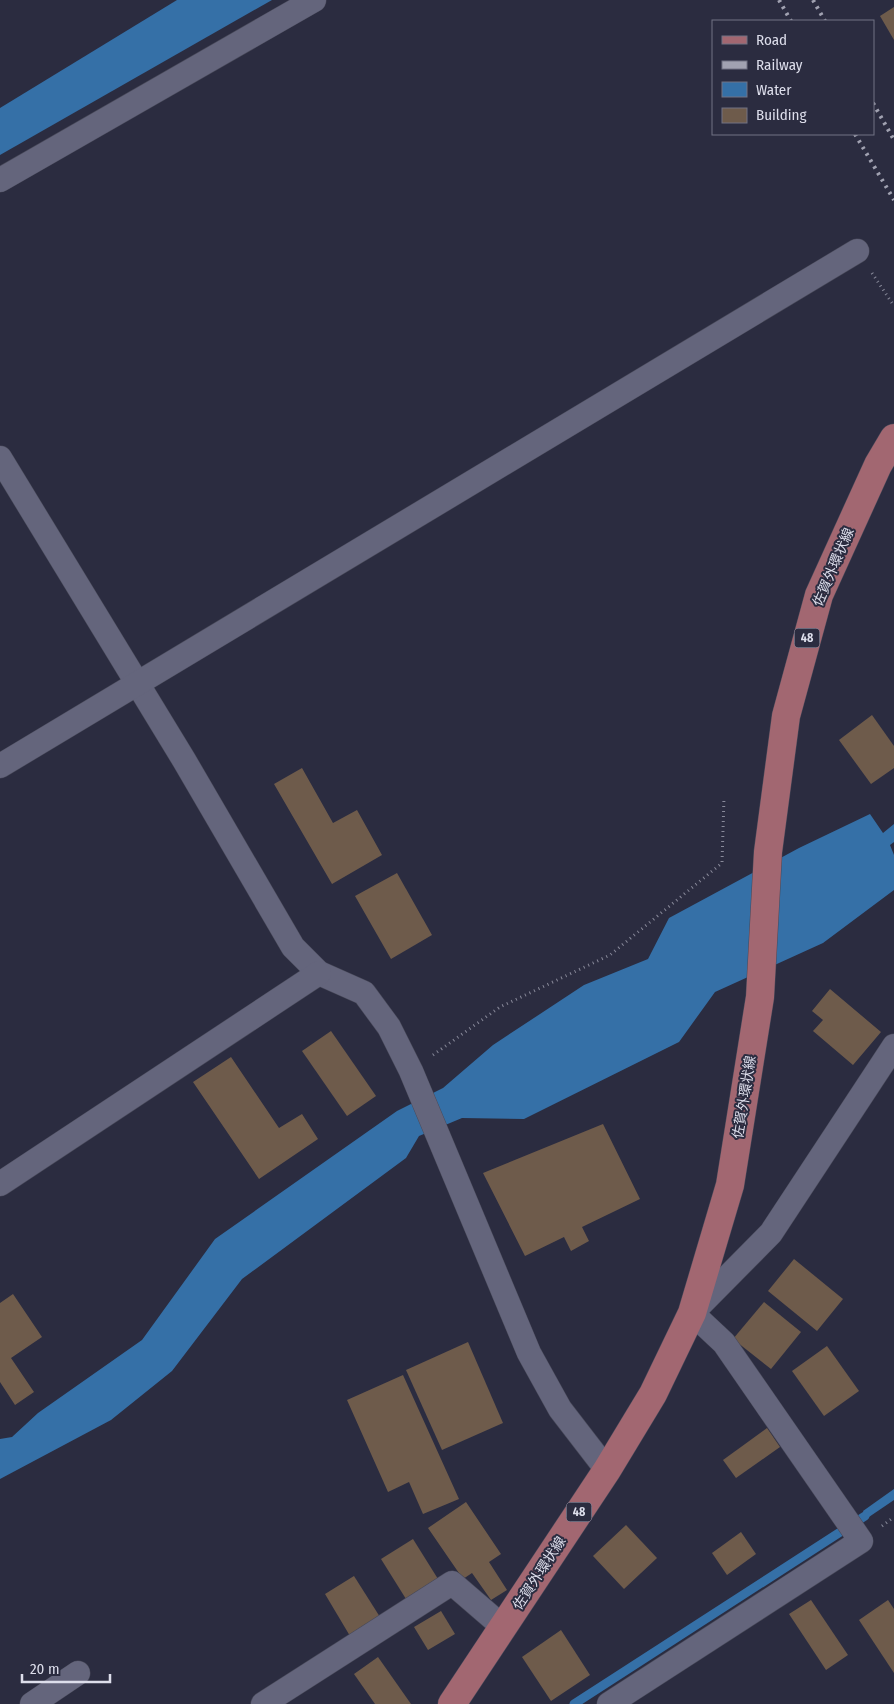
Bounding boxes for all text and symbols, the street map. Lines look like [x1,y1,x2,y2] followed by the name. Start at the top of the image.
[712,20,874,135] legend
[756,31,787,49] text: Road
[756,56,803,74] text: Railway
[756,81,792,99] text: Water
[756,106,807,124] text: Building
[809,525,858,609] street label: 佐賀外環状線
[794,628,820,648] road number: 48
[730,1054,759,1140] street label: 佐賀外環状線
[566,1502,592,1521] road number: 48
[509,1533,569,1613] street label: 佐賀外環状線
[22,1652,110,1684] scale bar
[30,1660,60,1678] text: 20 m

